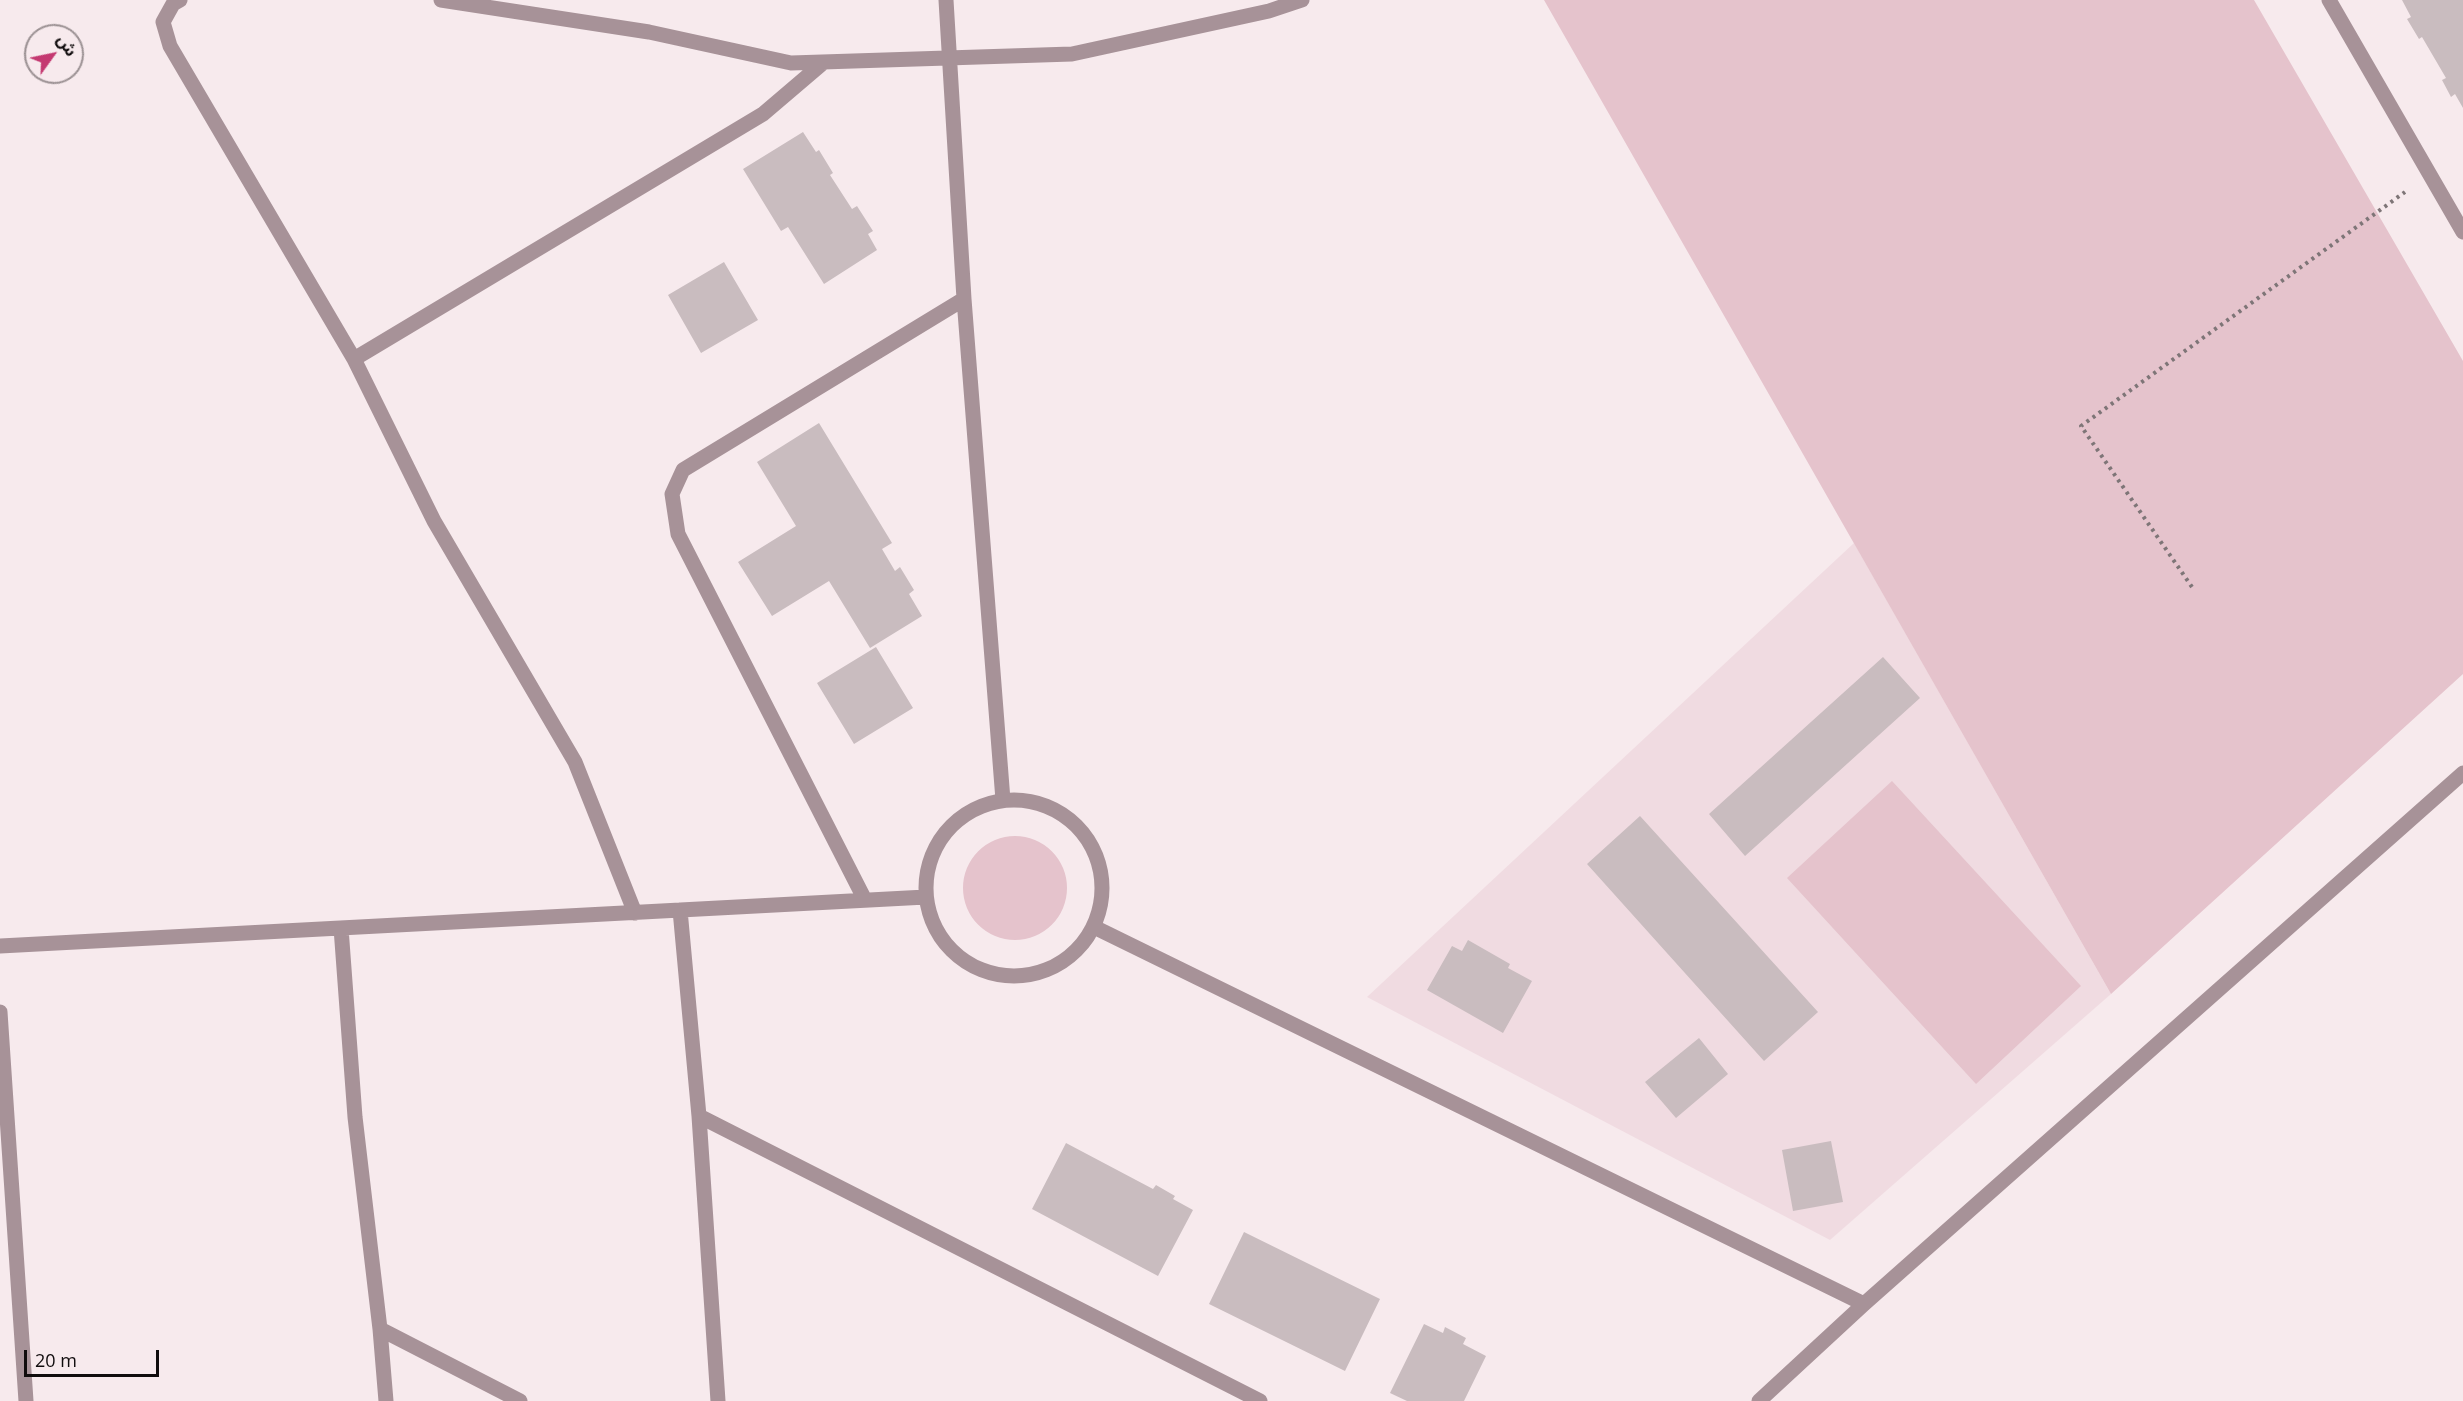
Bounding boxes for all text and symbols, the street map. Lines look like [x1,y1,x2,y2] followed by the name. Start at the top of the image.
[24,24,84,84] north arrow
[52,30,83,60] text: ش
[27,1338,162,1376] scale bar
[35,1348,77,1372] text: 20 m

